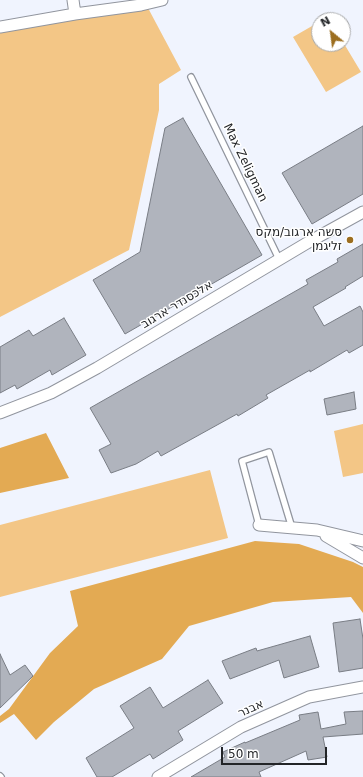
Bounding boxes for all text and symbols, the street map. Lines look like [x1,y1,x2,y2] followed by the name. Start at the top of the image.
[311,12,351,52] north arrow
[318,14,333,30] text: N
[220,122,270,204] street label: Max Zeligman
[256,226,342,254] place label: סשה ארגוב/מקס זליגמן
[345,235,355,245] marker: סשה ארגוב/מקס זליגמן
[139,278,215,332] street label: אלכסנדר ארגוב
[236,697,266,721] street label: אבנר
[223,739,329,765] scale bar
[228,747,259,761] text: 50 m

